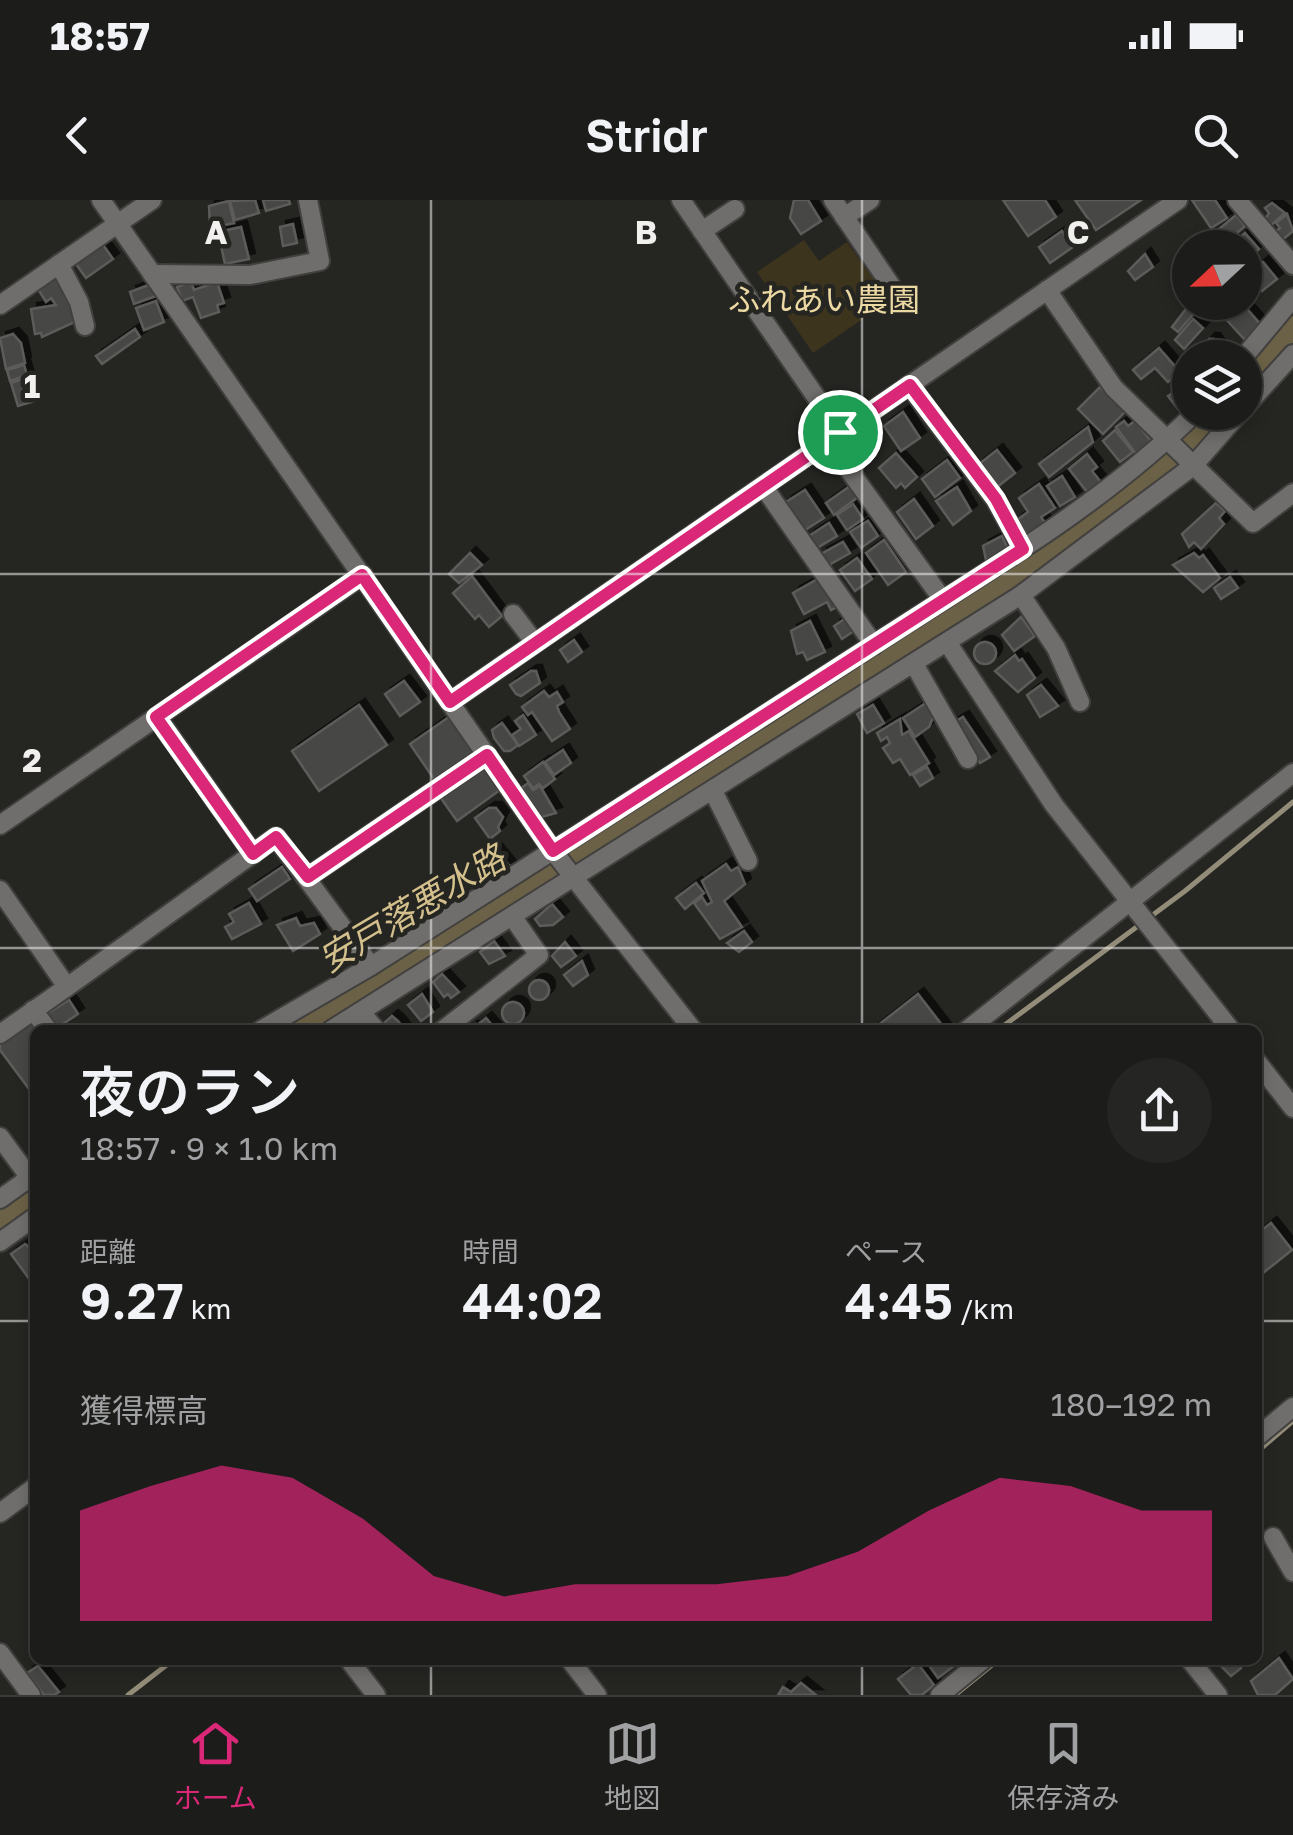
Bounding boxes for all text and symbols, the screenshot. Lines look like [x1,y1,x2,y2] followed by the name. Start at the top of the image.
[50,13,150,58] text: 18:57
[50,108,105,163] icon: back
[585,108,708,162] text: Stridr
[1188,108,1243,163] icon: search
[205,213,228,251] text: A
[635,213,657,251] text: B
[1067,213,1089,251] text: C
[1172,230,1262,320] north arrow
[1172,230,1262,430] map controls
[728,280,920,318] park label: ふれあい農園
[1172,340,1262,430] button: layers
[24,367,40,405] text: 1
[798,390,883,475] pin
[813,405,868,460] icon: arrive
[22,741,42,779] text: 2
[311,835,515,980] water label: 安戸落悪水路
[80,1058,300,1124] text: 夜のラン
[1107,1058,1212,1163] button: share
[80,1129,338,1167] text: 18:57 · 9 × 1.0 km
[80,1235,136,1268] text: 距離
[462,1235,518,1268] text: 時間
[845,1235,927,1268] text: ペース
[80,1270,184,1330] text: 9.27
[462,1270,603,1330] text: 44:02
[845,1270,953,1330] text: 4:45
[184,1292,231,1325] text: km
[953,1292,1014,1325] text: /km
[1050,1385,1212,1423] text: 180–192 m
[80,1391,208,1429] text: 獲得標高
[174,1716,257,1816] tab: ホーム
[604,1716,660,1816] tab: 地図
[1007,1716,1119,1816] tab: 保存済み

